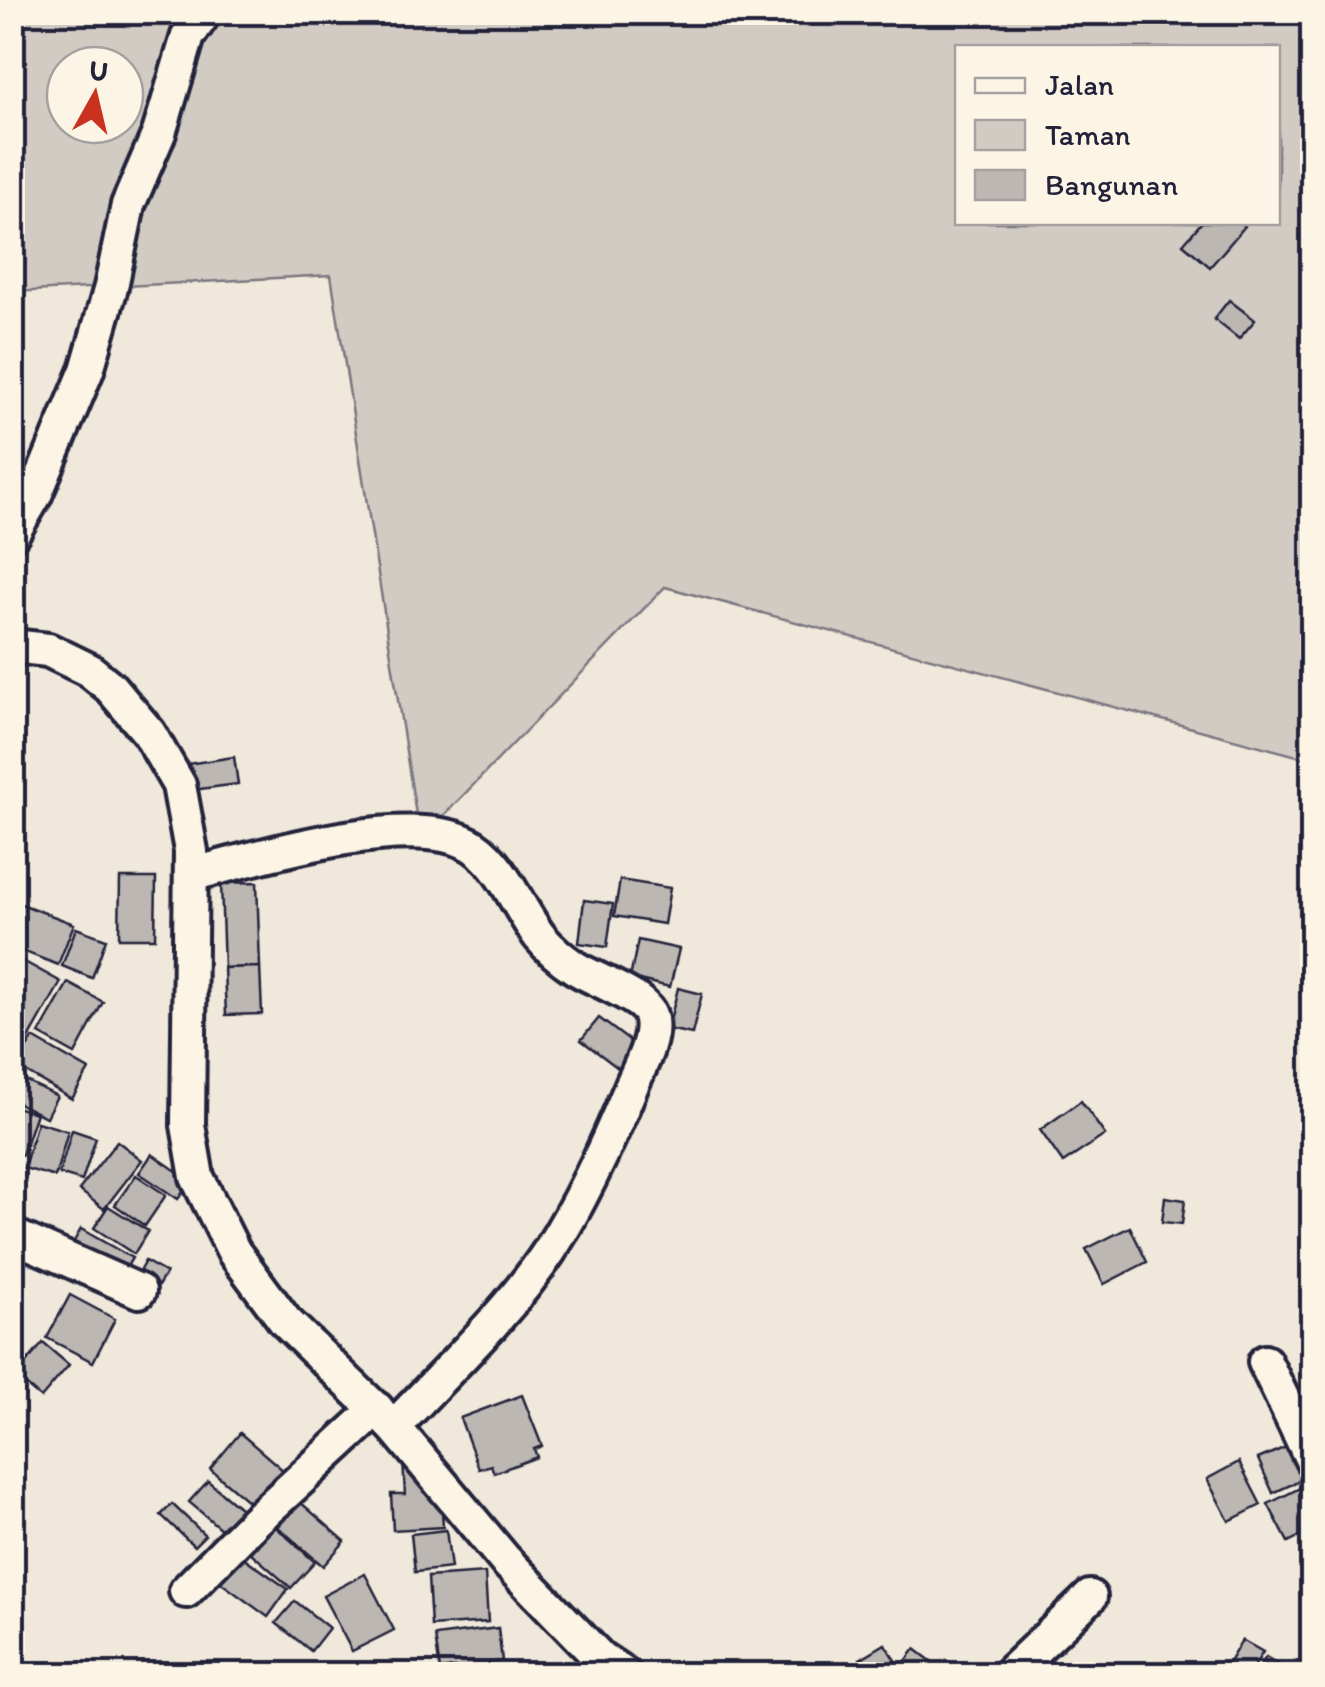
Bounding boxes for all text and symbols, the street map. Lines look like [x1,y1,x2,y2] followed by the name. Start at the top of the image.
[45,45,145,145] north arrow
[955,45,1280,225] legend
[87,52,110,88] text: U
[1045,66,1114,103] text: Jalan
[1045,116,1130,153] text: Taman
[1045,166,1178,203] text: Bangunan

